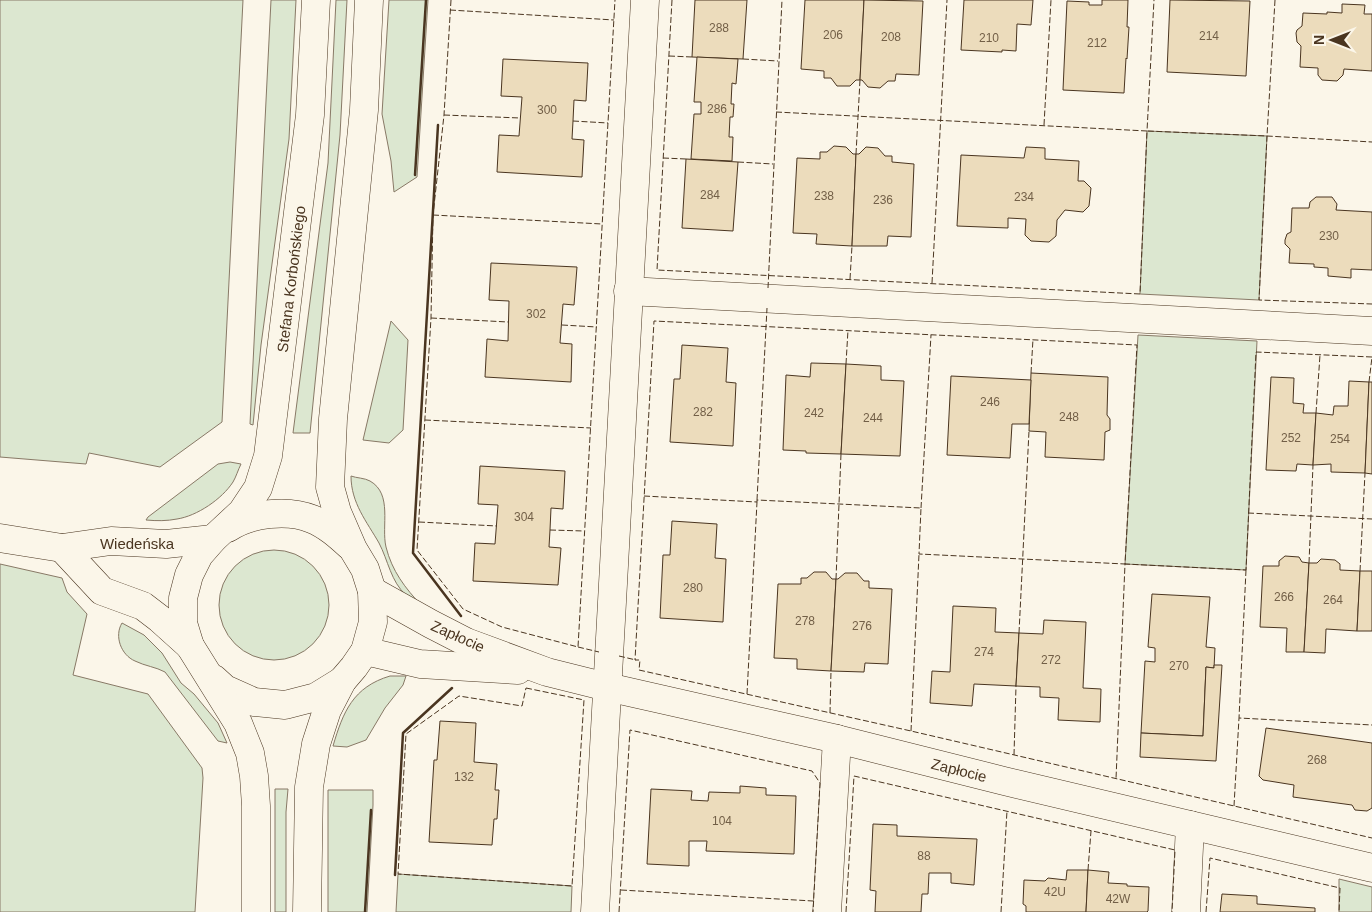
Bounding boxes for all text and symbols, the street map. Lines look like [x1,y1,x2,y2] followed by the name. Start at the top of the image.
[1307,15,1357,65] north arrow
[709,21,729,35] house number: 288
[823,28,843,42] house number: 206
[1199,29,1219,43] house number: 214
[881,30,901,44] house number: 208
[979,31,999,45] house number: 210
[1311,35,1327,45] text: N
[1087,36,1107,50] house number: 212
[707,102,727,116] house number: 286
[537,103,557,117] house number: 300
[700,188,720,202] house number: 284
[814,189,834,203] house number: 238
[1014,190,1034,204] house number: 234
[873,193,893,207] house number: 236
[274,205,308,353] street label: Stefana Korbońskiego
[1319,229,1339,243] house number: 230
[526,307,546,321] house number: 302
[980,395,1000,409] house number: 246
[693,405,713,419] house number: 282
[804,406,824,420] house number: 242
[1059,410,1079,424] house number: 248
[863,411,883,425] house number: 244
[1281,431,1301,445] house number: 252
[1330,432,1350,446] house number: 254
[514,510,534,524] house number: 304
[100,535,175,552] street label: Wiedeńska
[683,581,703,595] house number: 280
[1274,590,1294,604] house number: 266
[1323,593,1343,607] house number: 264
[795,614,815,628] house number: 278
[429,617,487,655] street label: Zapłocie
[852,619,872,633] house number: 276
[974,645,994,659] house number: 274
[1041,653,1061,667] house number: 272
[1169,659,1189,673] house number: 270
[1307,753,1327,767] house number: 268
[929,755,989,785] street label: Zapłocie
[454,770,474,784] house number: 132
[712,814,732,828] house number: 104
[917,849,931,863] house number: 88
[1044,885,1066,899] house number: 42U
[1106,892,1131,906] house number: 42W

